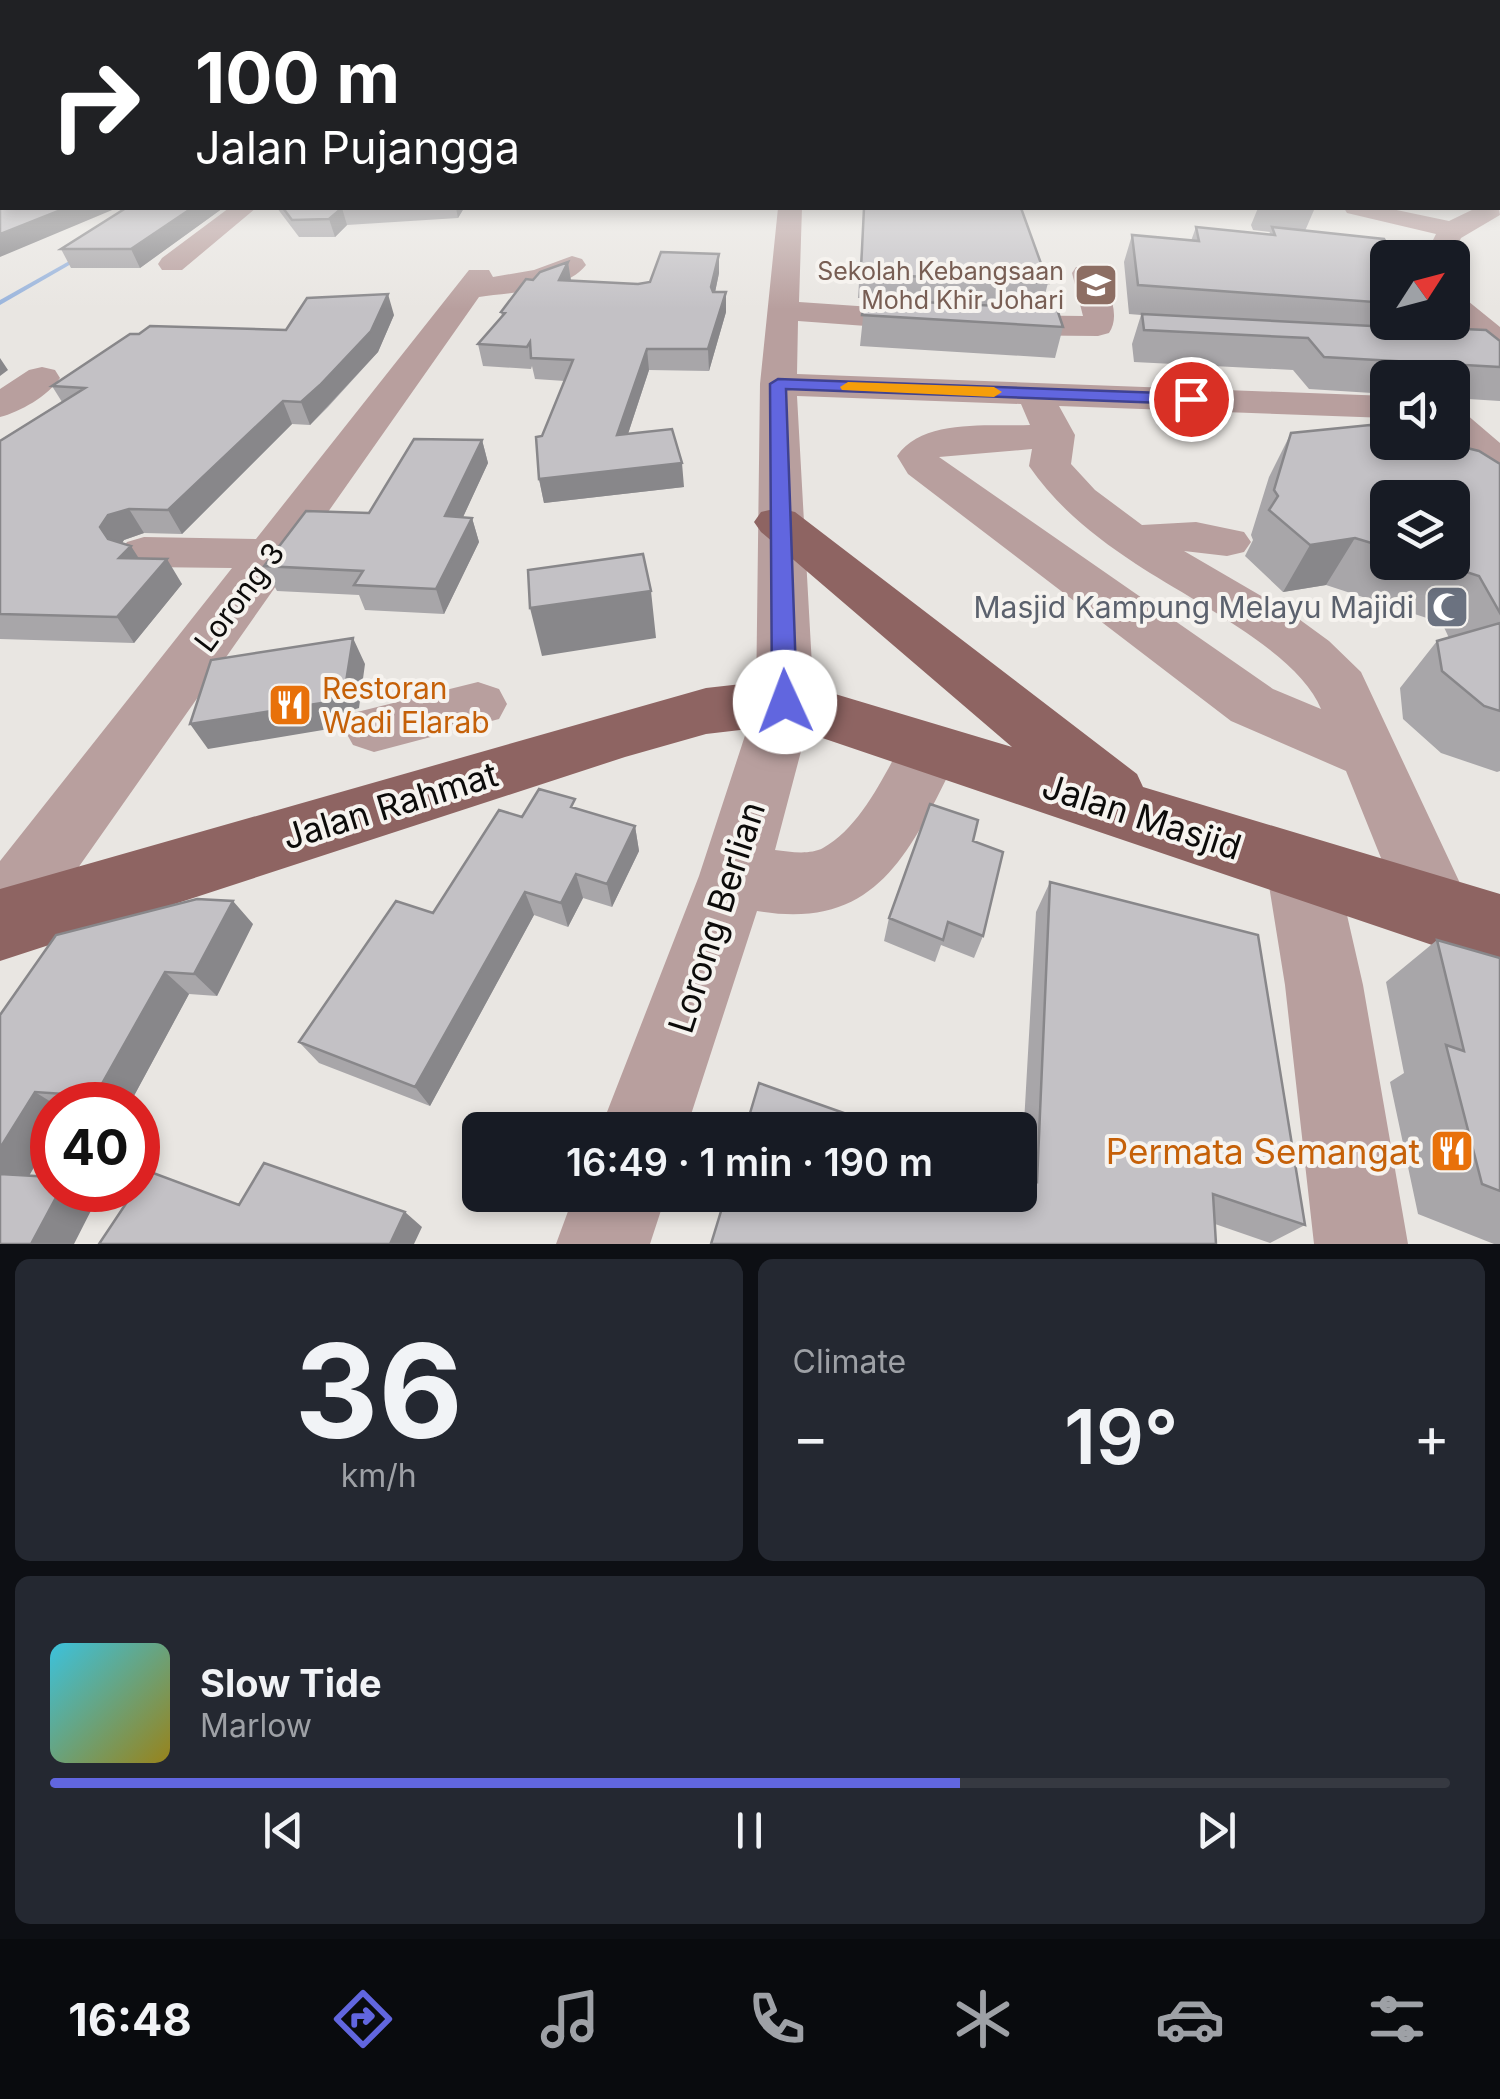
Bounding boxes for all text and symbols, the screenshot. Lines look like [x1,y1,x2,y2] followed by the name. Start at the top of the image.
[195,35,400,120] text: 100 m
[30,40,160,170] icon: right
[195,120,520,175] text: Jalan Pujangga
[1370,240,1470,340] north arrow
[1370,240,1470,580] map controls
[817,256,1064,315] place label: Sekolah Kebangsaan Mohd Khir Johari
[1073,262,1119,308] school or university icon: Sekolah Kebangsaan Mohd Khir Johari
[1149,357,1234,442] pin
[1370,360,1470,460] button: sound
[1164,372,1219,427] icon: arrive
[1370,480,1470,580] button: layers
[186,536,292,658] street label: Lorong 3
[1424,584,1470,630] mosque icon: Masjid Kampung Melayu Majidi
[974,589,1414,625] place label: Masjid Kampung Melayu Majidi
[733,650,837,754] position arrow
[322,670,490,740] place label: Restoran Wadi Elarab
[267,682,313,728] restaurant icon: Restoran Wadi Elarab
[277,752,503,858] street label: Jalan Rahmat
[1037,764,1247,868] street label: Jalan Masjid
[659,796,773,1038] street label: Lorong Berlian
[30,1082,160,1212] speed limit sign: 40
[1429,1128,1475,1174] restaurant icon: Permata Semangat
[1106,1130,1420,1172] place label: Permata Semangat
[566,1139,933,1185] text: 16:49 · 1 min · 190 m
[295,1312,463,1469] text: 36
[793,1342,906,1381] text: Climate
[1064,1391,1178,1482] text: 19°
[793,1404,829,1470] text: −
[1414,1404,1450,1470] text: +
[341,1456,417,1495] text: km/h
[200,1660,382,1706] text: Slow Tide
[200,1706,312,1745] text: Marlow
[256,1803,311,1858] icon: previous
[722,1803,777,1858] icon: pause
[1189,1803,1244,1858] icon: next
[328,1984,398,2054] icon: directions
[535,1984,605,2054] icon: music
[742,1984,812,2054] icon: phone
[948,1984,1018,2054] icon: climate
[1155,1984,1225,2054] icon: car
[1362,1984,1432,2054] icon: filters
[68,1992,192,2047] text: 16:48

